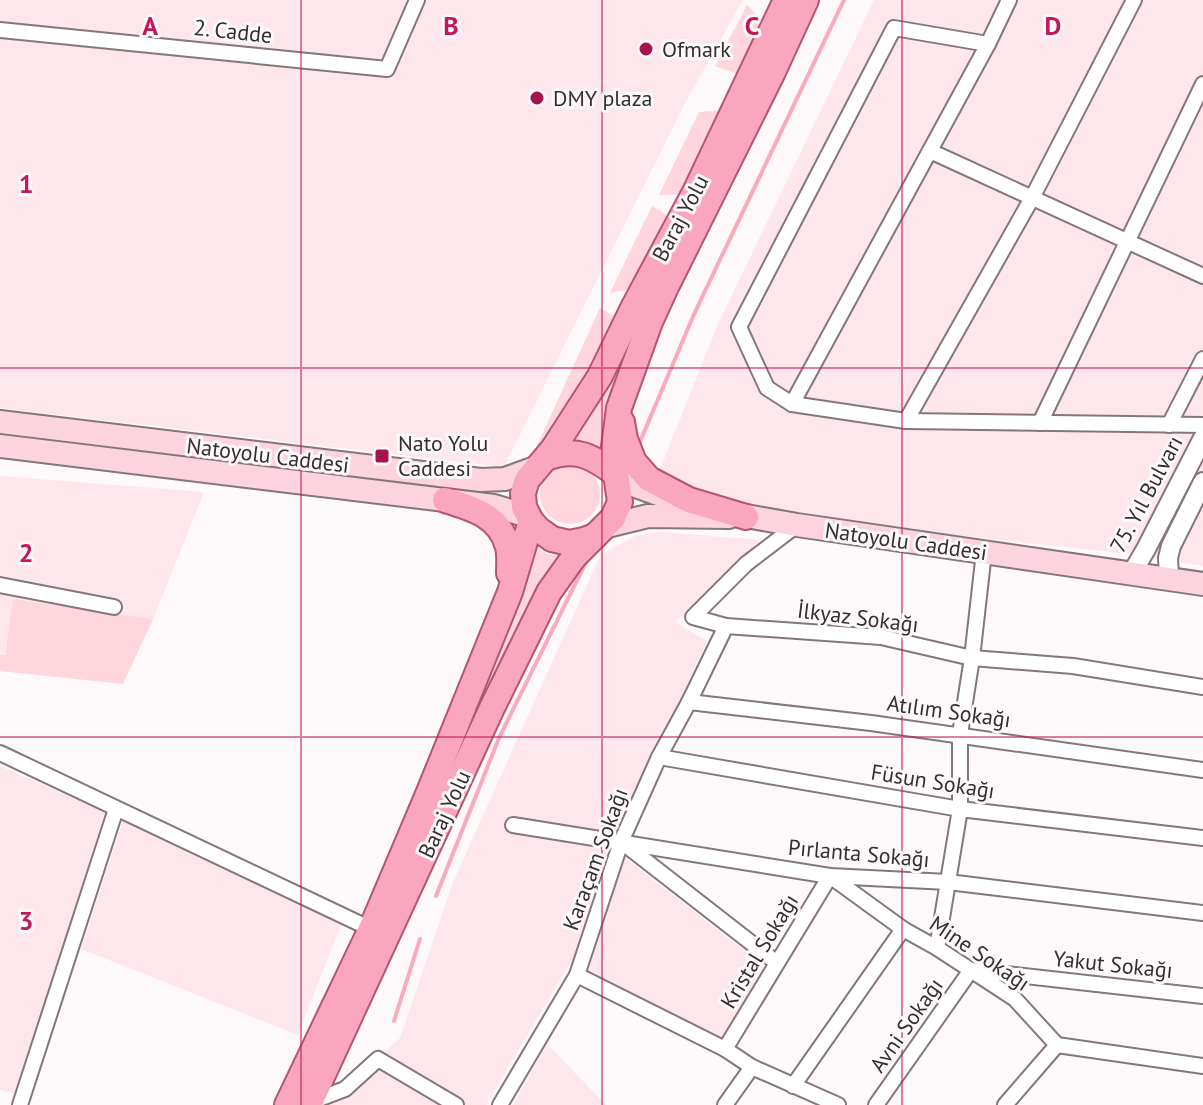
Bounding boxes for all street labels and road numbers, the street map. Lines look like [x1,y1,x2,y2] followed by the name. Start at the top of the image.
[192,13,274,49] street label: 2. Cadde
[646,170,714,266] street label: Baraj Yolu
[185,431,351,479] street label: Natoyolu Caddesi
[1103,431,1189,557] street label: 75. Yıl Bulvarı
[823,516,989,566] street label: Natoyolu Caddesi
[796,596,920,638] street label: İlkyaz Sokağı
[885,688,1013,734] street label: Atılım Sokağı
[869,757,997,805] street label: Füsun Sokağı
[412,766,476,862] street label: Baraj Yolu
[556,784,634,934] street label: Karaçam Sokağı
[787,833,931,873] street label: Pırlanta Sokağı
[714,889,804,1013] street label: Kristal Sokağı
[924,909,1036,997] street label: Mine Sokağı
[1052,944,1174,984] street label: Yakut Sokağı
[863,972,949,1078] street label: Avni Sokağı

